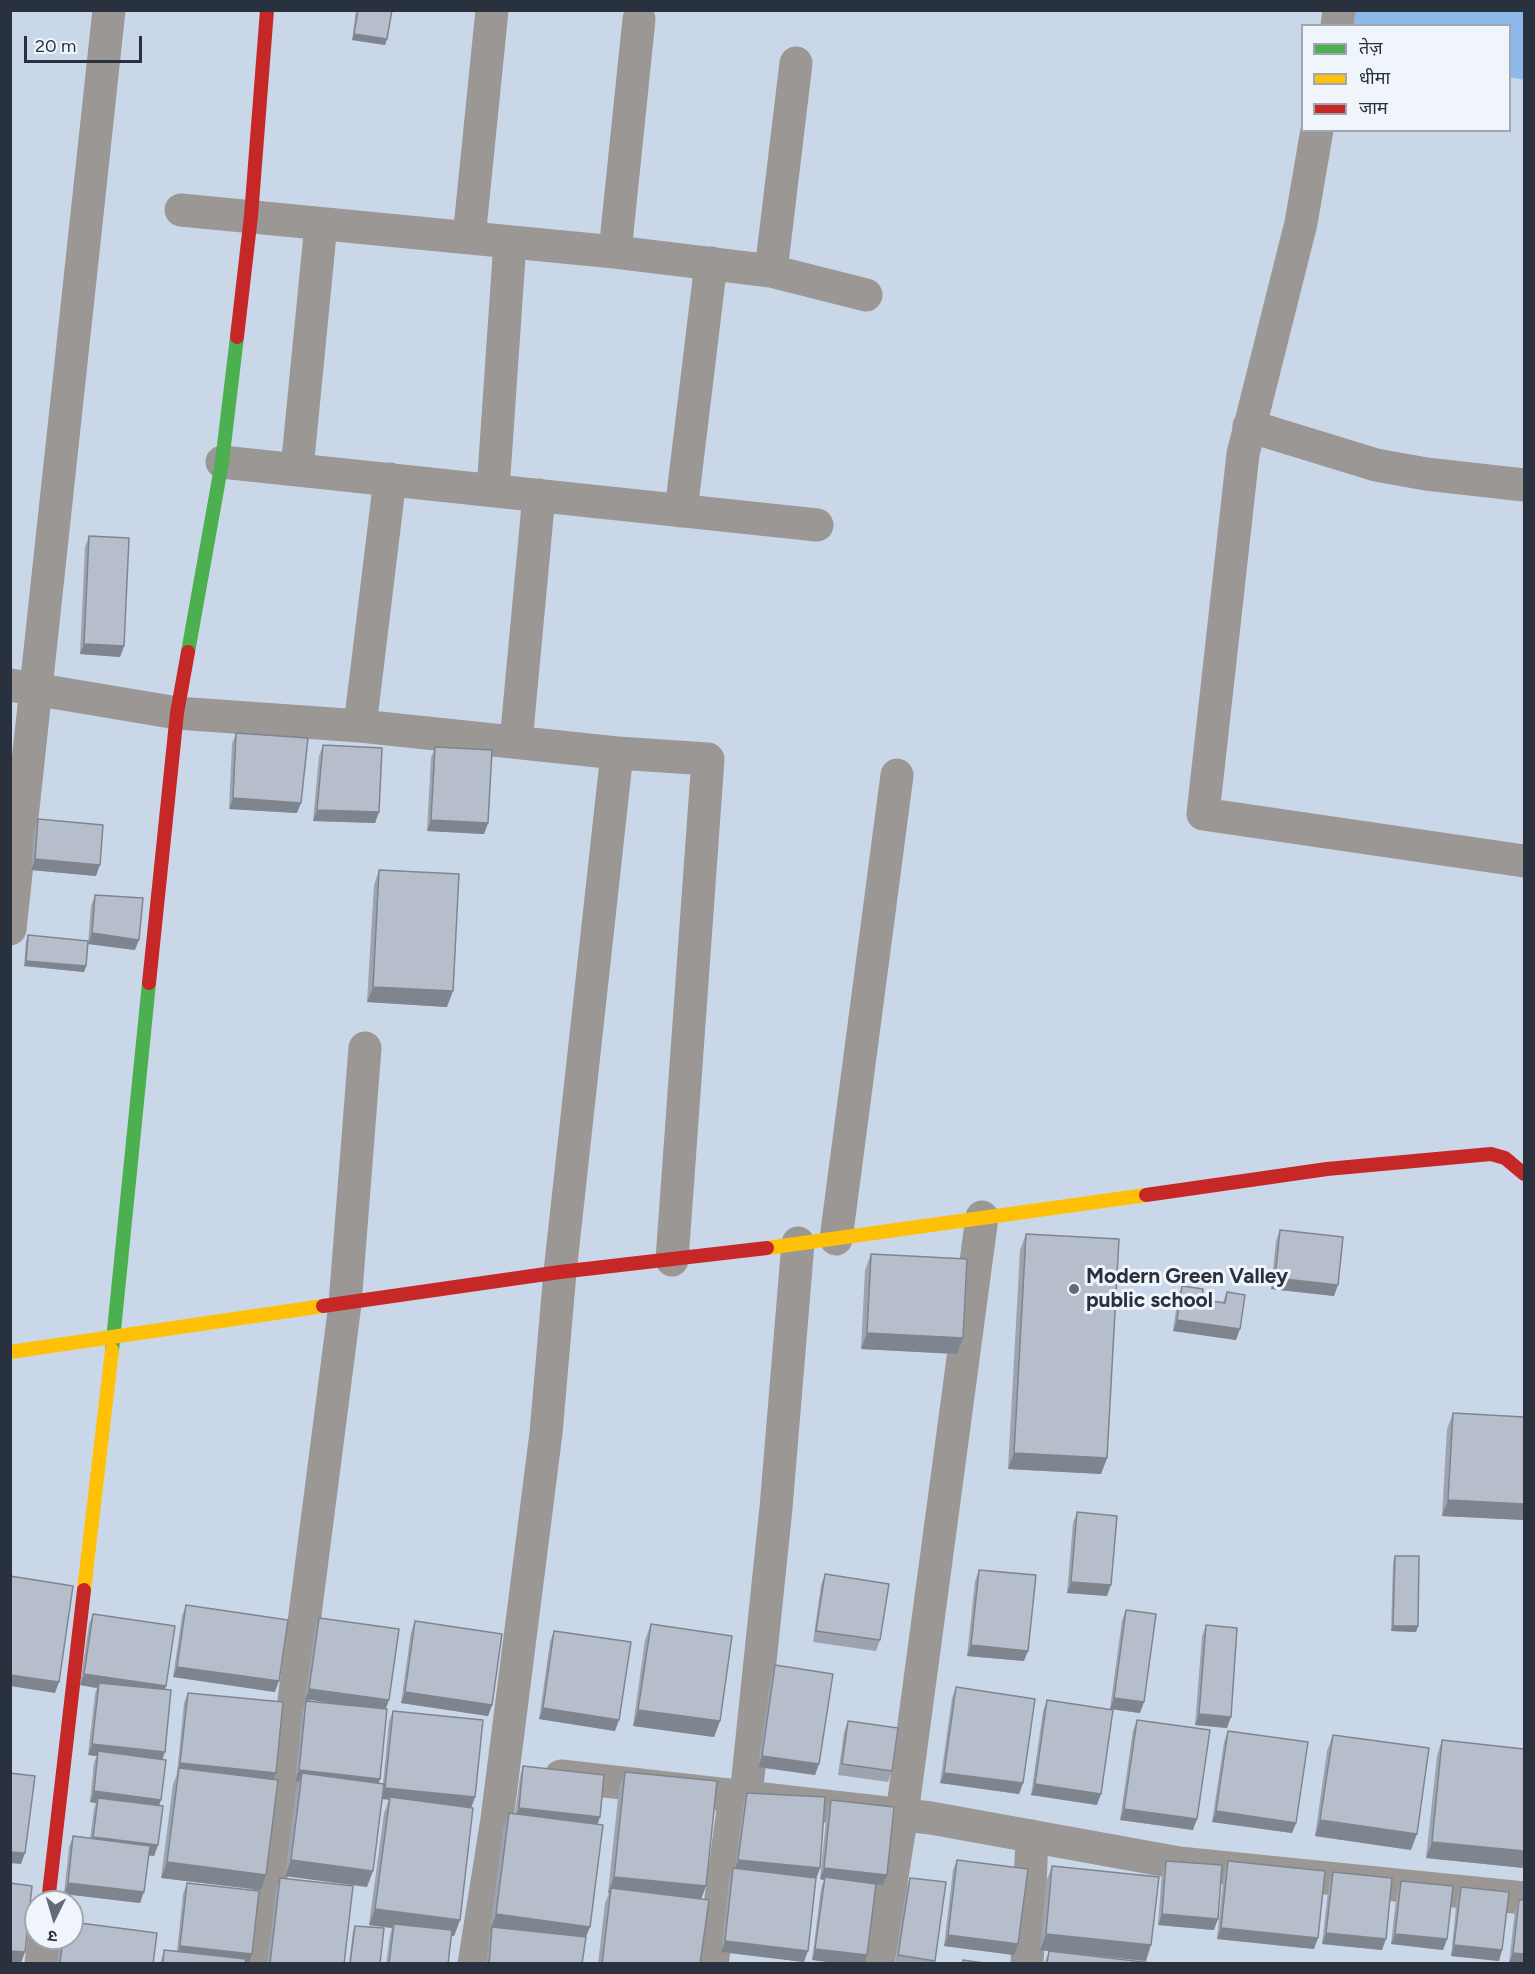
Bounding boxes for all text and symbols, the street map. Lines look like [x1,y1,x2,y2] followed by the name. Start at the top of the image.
[27,24,146,62] scale bar
[1301,24,1511,132] legend
[35,35,76,57] text: 20 m
[1359,37,1383,59] text: तेज़
[1359,67,1390,89] text: धीमा
[1359,97,1388,119] text: जाम
[1086,1264,1288,1314] place label: Modern Green Valley public school
[1067,1282,1081,1296] marker: Modern Green Valley public school
[24,1890,84,1950] north arrow
[47,1927,58,1946] text: उ

